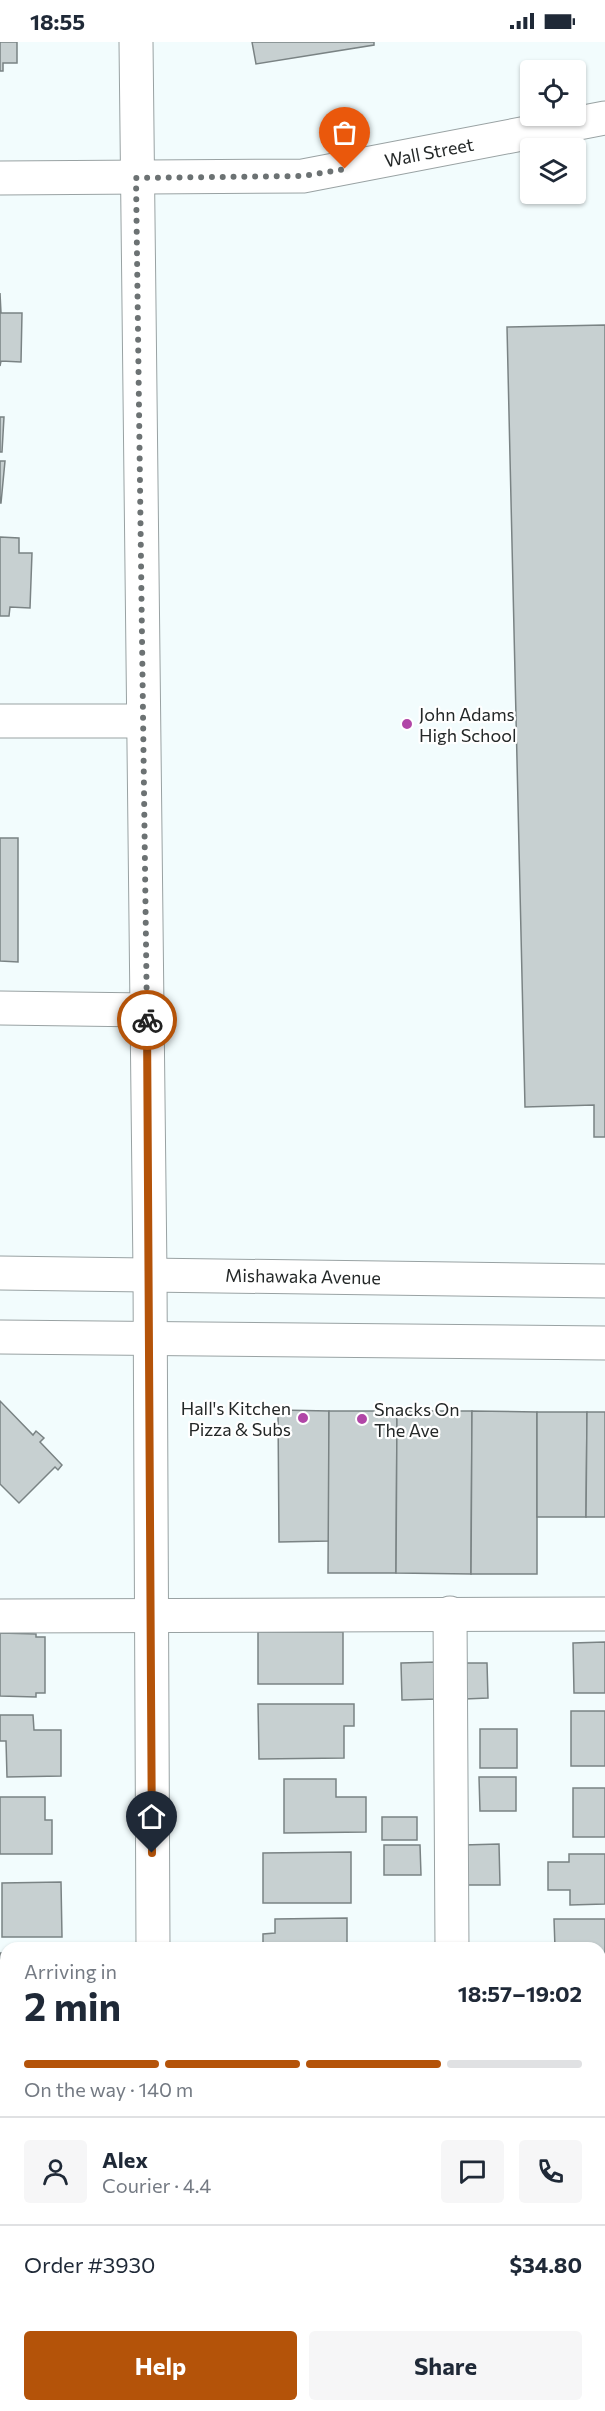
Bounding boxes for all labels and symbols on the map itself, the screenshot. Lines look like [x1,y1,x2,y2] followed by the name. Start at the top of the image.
[319,107,370,169] pin
[383,133,475,171] street label: Wall Street
[419,703,517,746] place label: John Adams High School
[400,717,414,731] marker: John Adams High School
[117,990,177,1050] courier
[225,1264,381,1288] street label: Mishawaka Avenue
[181,1397,291,1440] place label: Hall's Kitchen Pizza & Subs
[374,1398,460,1441] place label: Snacks On The Ave
[296,1411,310,1425] marker: Hall's Kitchen Pizza & Subs
[355,1412,369,1426] marker: Snacks On The Ave
[126,1791,177,1853] pin

